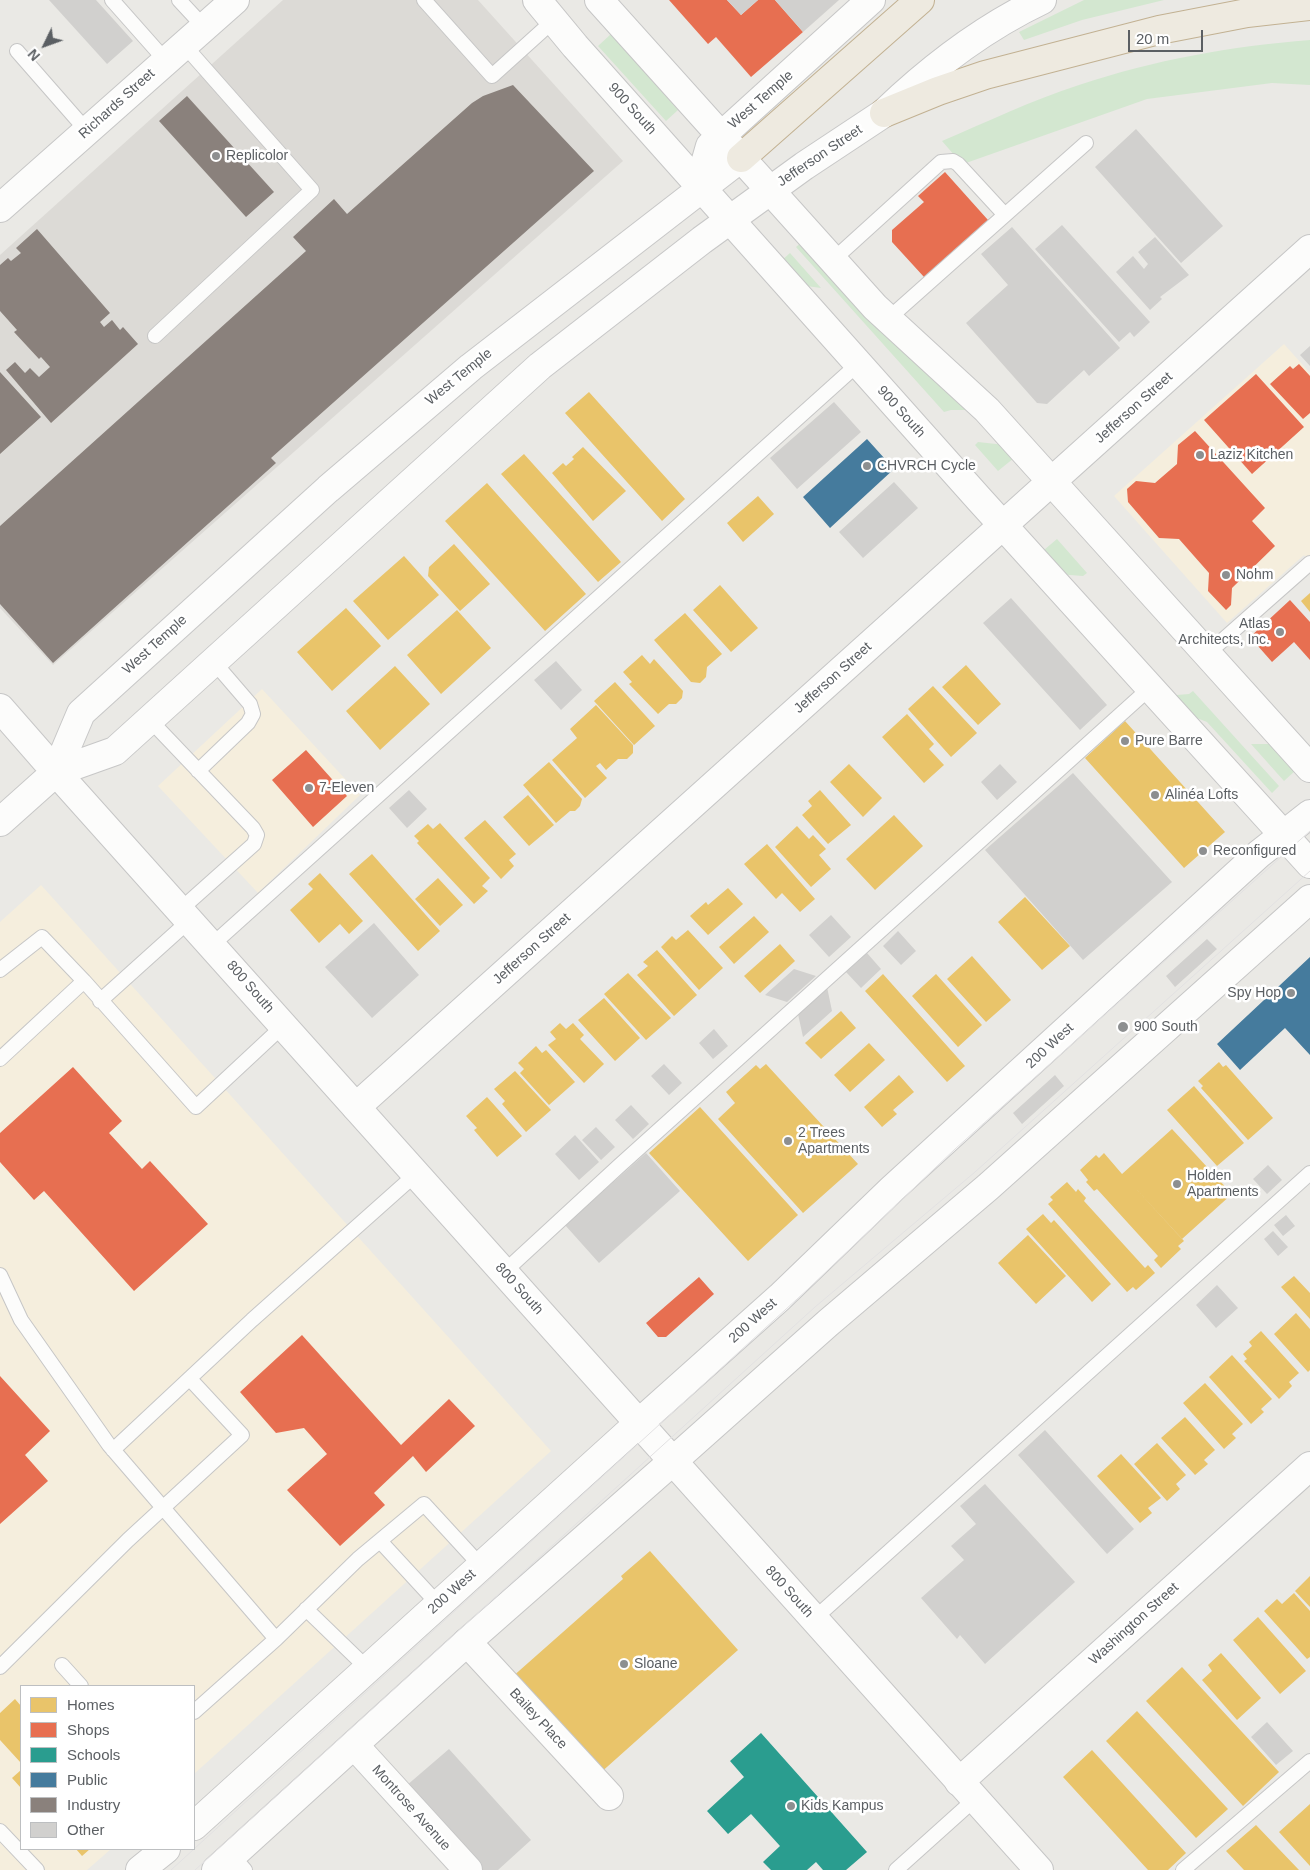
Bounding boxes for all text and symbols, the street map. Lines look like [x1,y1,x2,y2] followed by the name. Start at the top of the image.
[20,20,70,70] north arrow
[1130,20,1205,52] scale bar
[1136,30,1169,47] text: 20 m
[25,46,43,64] text: N
[76,65,158,143] street label: Richards Street
[725,67,797,133] street label: West Temple
[604,80,660,138] street label: 900 South
[774,121,866,191] street label: Jefferson Street
[226,148,288,164] place label: Replicolor
[210,150,222,162] marker: Replicolor
[422,345,496,409] street label: West Temple
[1092,369,1176,447] street label: Jefferson Street
[873,383,929,441] street label: 900 South
[1210,447,1293,463] place label: Laziz Kitchen
[1194,449,1206,461] marker: Laziz Kitchen
[877,458,976,474] place label: CHVRCH Cycle
[861,460,873,472] marker: CHVRCH Cycle
[1236,567,1273,583] place label: Nohm
[1220,569,1232,581] marker: Nohm
[119,612,191,678] street label: West Temple
[1178,616,1270,648] place label: Atlas Architects, Inc.
[1274,626,1286,638] marker: Atlas Architects, Inc.
[791,639,875,717] street label: Jefferson Street
[1135,733,1203,749] place label: Pure Barre
[1119,735,1131,747] marker: Pure Barre
[319,780,374,796] place label: 7-Eleven
[303,782,315,794] marker: 7-Eleven
[1165,787,1238,803] place label: Alinéa Lofts
[1149,789,1161,801] marker: Alinéa Lofts
[1213,843,1296,859] place label: Reconfigured
[1197,845,1209,857] marker: Reconfigured
[490,910,574,988] street label: Jefferson Street
[223,957,277,1017] street label: 800 South
[1227,985,1281,1001] place label: Spy Hop
[1285,987,1297,999] marker: Spy Hop
[1134,1019,1198,1035] place label: 900 South
[1023,1020,1077,1072] street label: 200 West
[1116,1020,1130,1034] marker: 900 South
[798,1125,870,1158] place label: 2 Trees Apartments
[782,1135,794,1147] marker: 2 Trees Apartments
[1187,1168,1259,1200] place label: Holden Apartments
[1171,1178,1183,1190] marker: Holden Apartments
[491,1260,547,1318] street label: 800 South
[725,1295,781,1347] street label: 200 West
[761,1563,817,1621] street label: 800 South
[424,1566,480,1618] street label: 200 West
[1086,1579,1182,1669] street label: Washington Street
[634,1656,678,1672] place label: Sloane
[618,1658,630,1670] marker: Sloane
[20,1685,195,1850] legend
[506,1685,570,1753] street label: Bailey Place
[67,1696,115,1713] text: Homes
[67,1721,110,1738] text: Shops
[67,1746,120,1763] text: Schools
[368,1762,454,1854] street label: Montrose Avenue
[67,1771,108,1788] text: Public
[67,1796,120,1813] text: Industry
[801,1798,883,1814] place label: Kids Kampus
[785,1800,797,1812] marker: Kids Kampus
[67,1821,105,1838] text: Other

